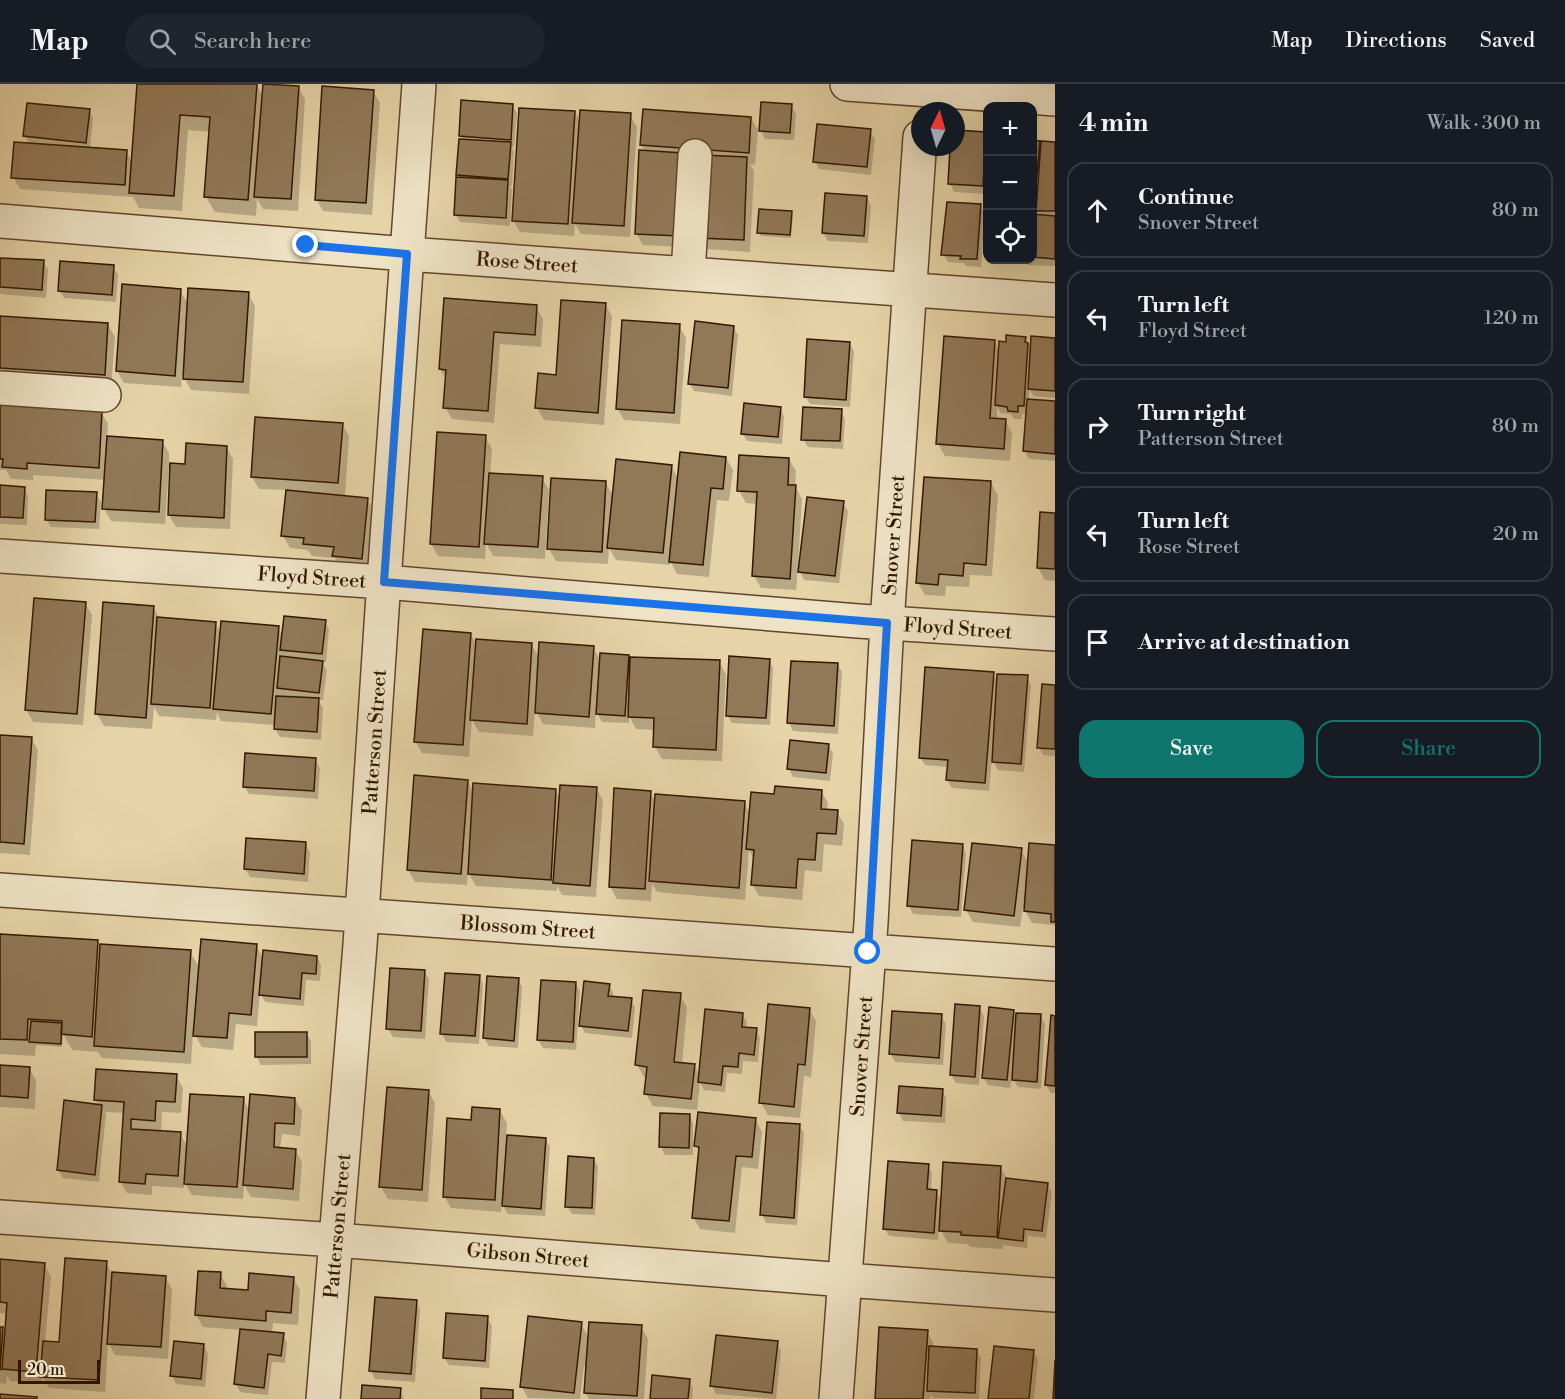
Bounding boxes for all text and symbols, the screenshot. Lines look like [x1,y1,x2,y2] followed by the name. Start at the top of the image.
[125,14,545,68] search box
[30,24,89,59] text: Map
[146,25,179,58] icon: search
[194,28,311,55] text: Search here
[1271,28,1313,54] text: Map
[1346,28,1447,54] text: Directions
[1480,28,1535,54] text: Saved
[911,102,965,156] north arrow
[983,102,1037,264] map controls
[983,102,1037,156] button: +
[1079,107,1149,139] text: 4 min
[1427,111,1541,136] text: Walk · 300 m
[983,156,1037,210] button: −
[1138,184,1234,211] text: Continue
[1081,194,1114,227] icon: ahead
[1492,198,1539,223] text: 80 m
[983,210,1037,264] button: locate
[1138,211,1259,236] text: Snover Street
[292,231,318,257] route end
[475,247,579,280] street label: Rose Street
[1138,292,1229,319] text: Turn left
[1081,302,1114,335] icon: left
[1484,306,1539,331] text: 120 m
[1138,319,1247,344] text: Floyd Street
[1138,400,1246,427] text: Turn right
[1081,410,1114,443] icon: right
[1492,414,1539,439] text: 80 m
[1138,427,1284,452] text: Patterson Street
[878,474,911,596] street label: Snover Street
[1138,508,1229,535] text: Turn left
[1081,518,1114,551] icon: left
[1493,522,1539,547] text: 20 m
[1138,535,1240,560] text: Rose Street
[257,562,367,595] street label: Floyd Street
[903,613,1013,646] street label: Floyd Street
[1081,626,1114,659] icon: arrive
[1138,629,1350,656] text: Arrive at destination
[358,668,393,816] street label: Patterson Street
[1079,720,1304,778] button: Save
[1316,720,1541,778] button: Share
[458,911,597,946] street label: Blossom Street
[854,938,880,964] route start
[846,995,879,1117] street label: Snover Street
[320,1152,357,1300] street label: Patterson Street
[465,1239,590,1274] street label: Gibson Street
[18,1357,100,1384] scale bar
[27,1360,64,1380] text: 20 m

